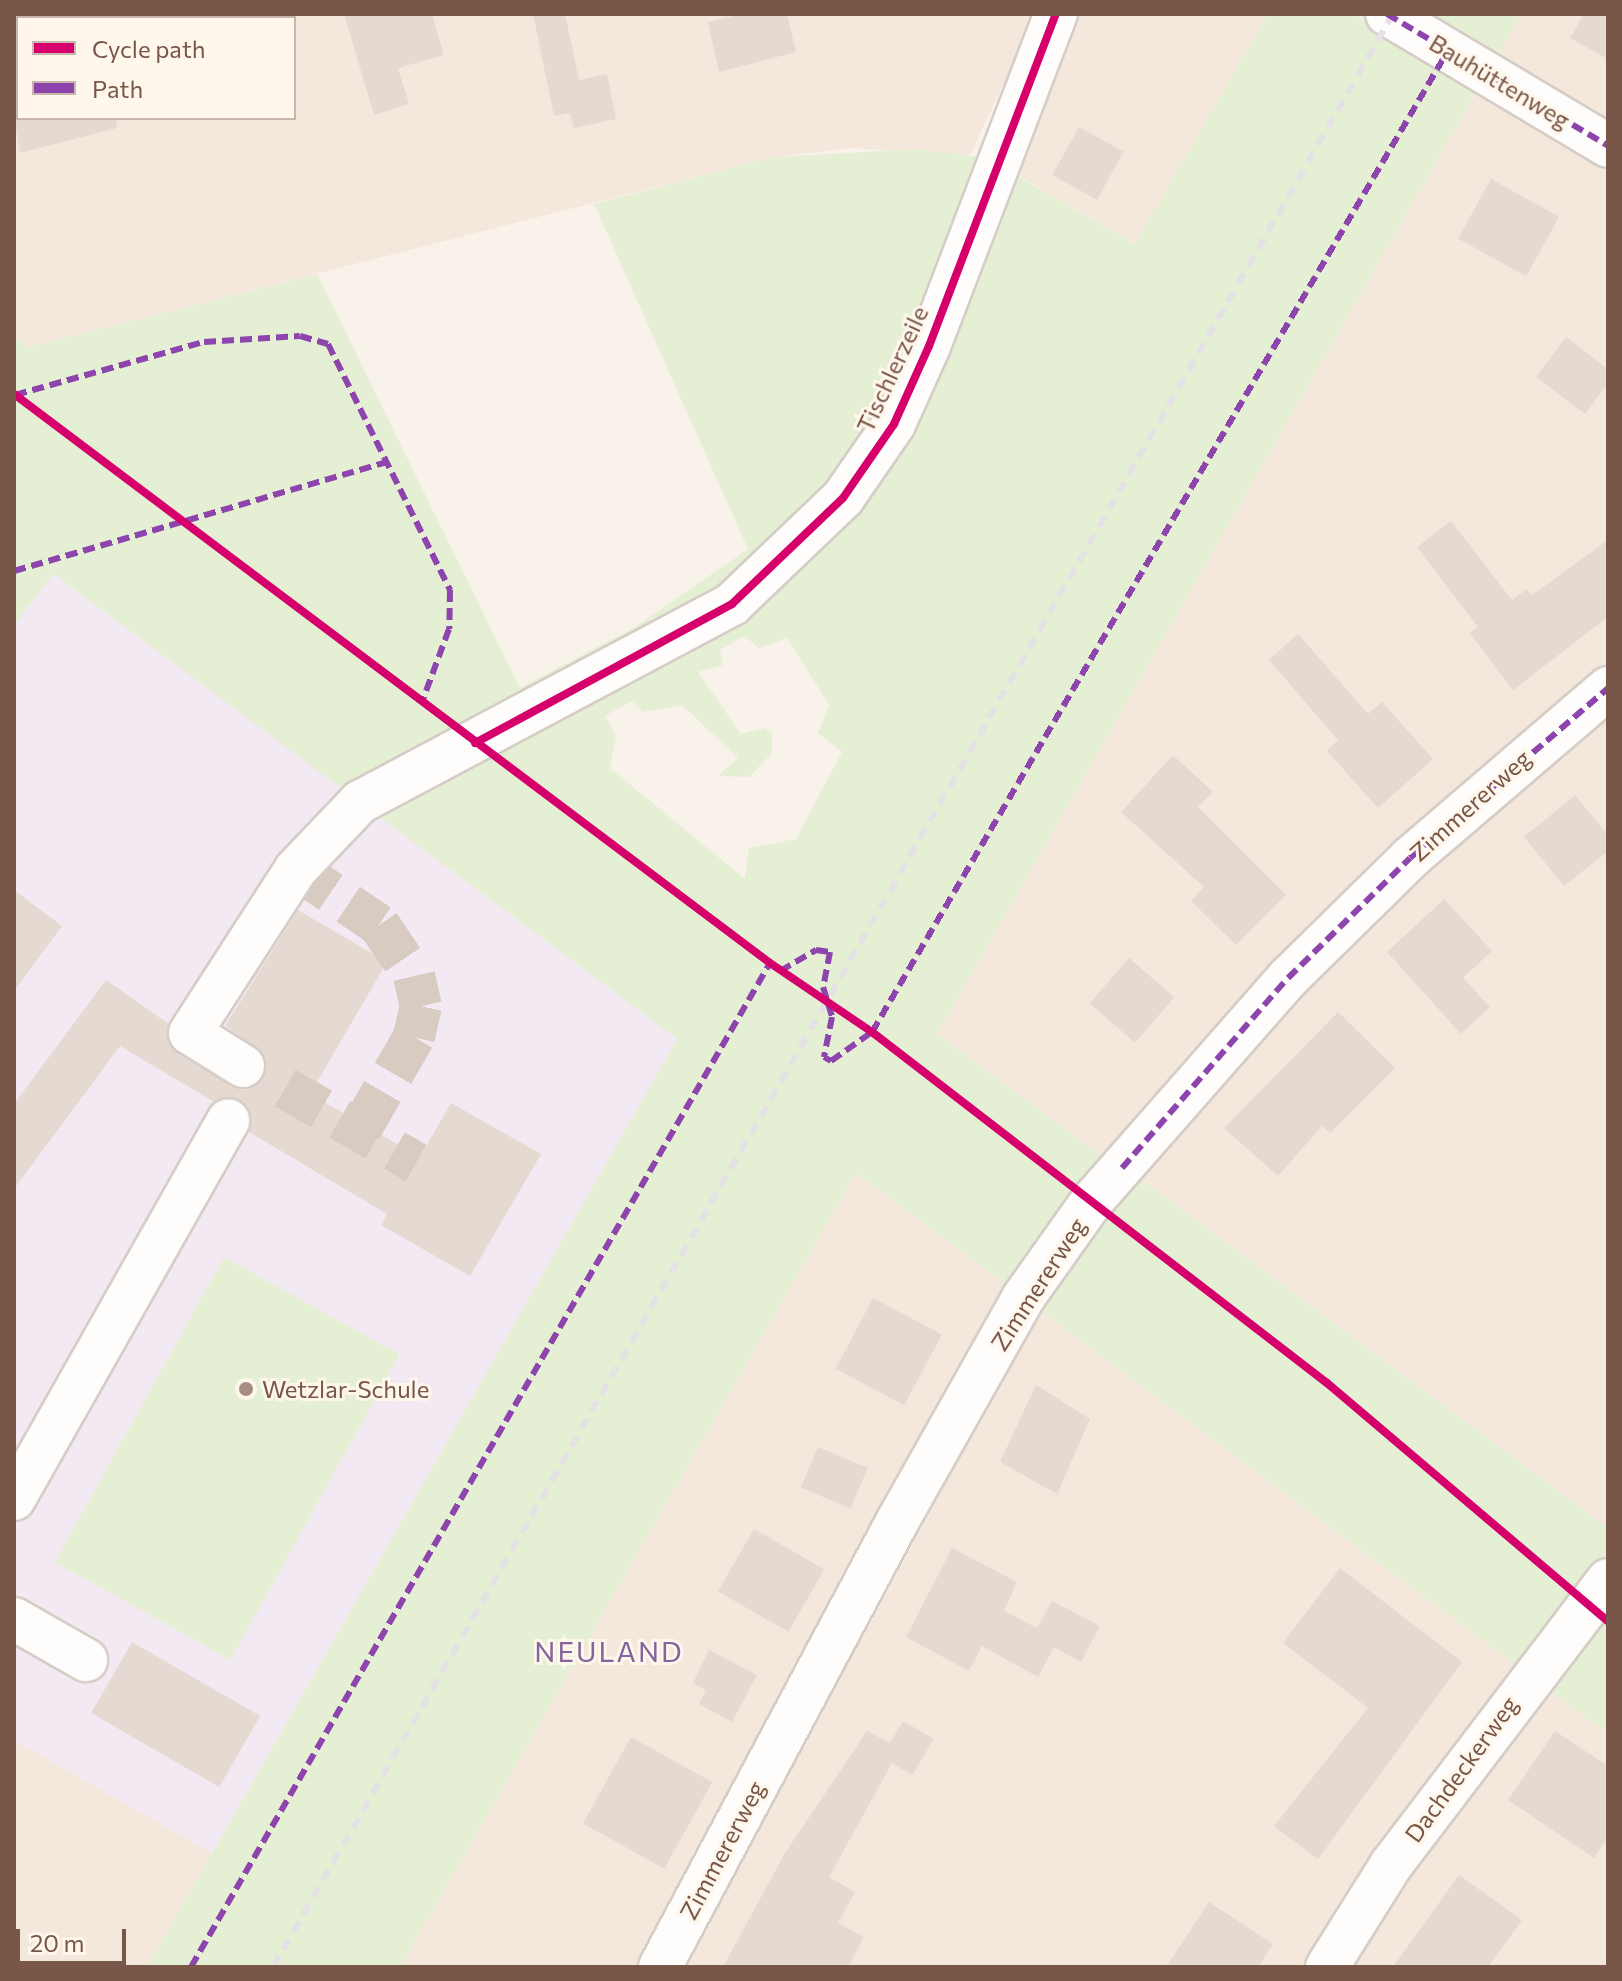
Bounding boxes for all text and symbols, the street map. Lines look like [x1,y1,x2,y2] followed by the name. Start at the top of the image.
[16,16,296,120] legend
[1425,28,1575,134] street label: Bauhüttenweg
[92,34,206,63] text: Cycle path
[92,74,143,103] text: Path
[850,301,934,437] street label: Tischlerzeile
[1404,743,1536,867] street label: Zimmererweg
[984,1212,1092,1356] street label: Zimmererweg
[262,1375,429,1403] place label: Wetzlar-Schule
[237,1380,255,1398] marker: Wetzlar-Schule
[534,1634,684,1668] district label: NEULAND
[1398,1690,1524,1848] street label: Dachdeckerweg
[673,1776,771,1924] street label: Zimmererweg
[20,1913,130,1963] scale bar
[30,1928,84,1957] text: 20 m

